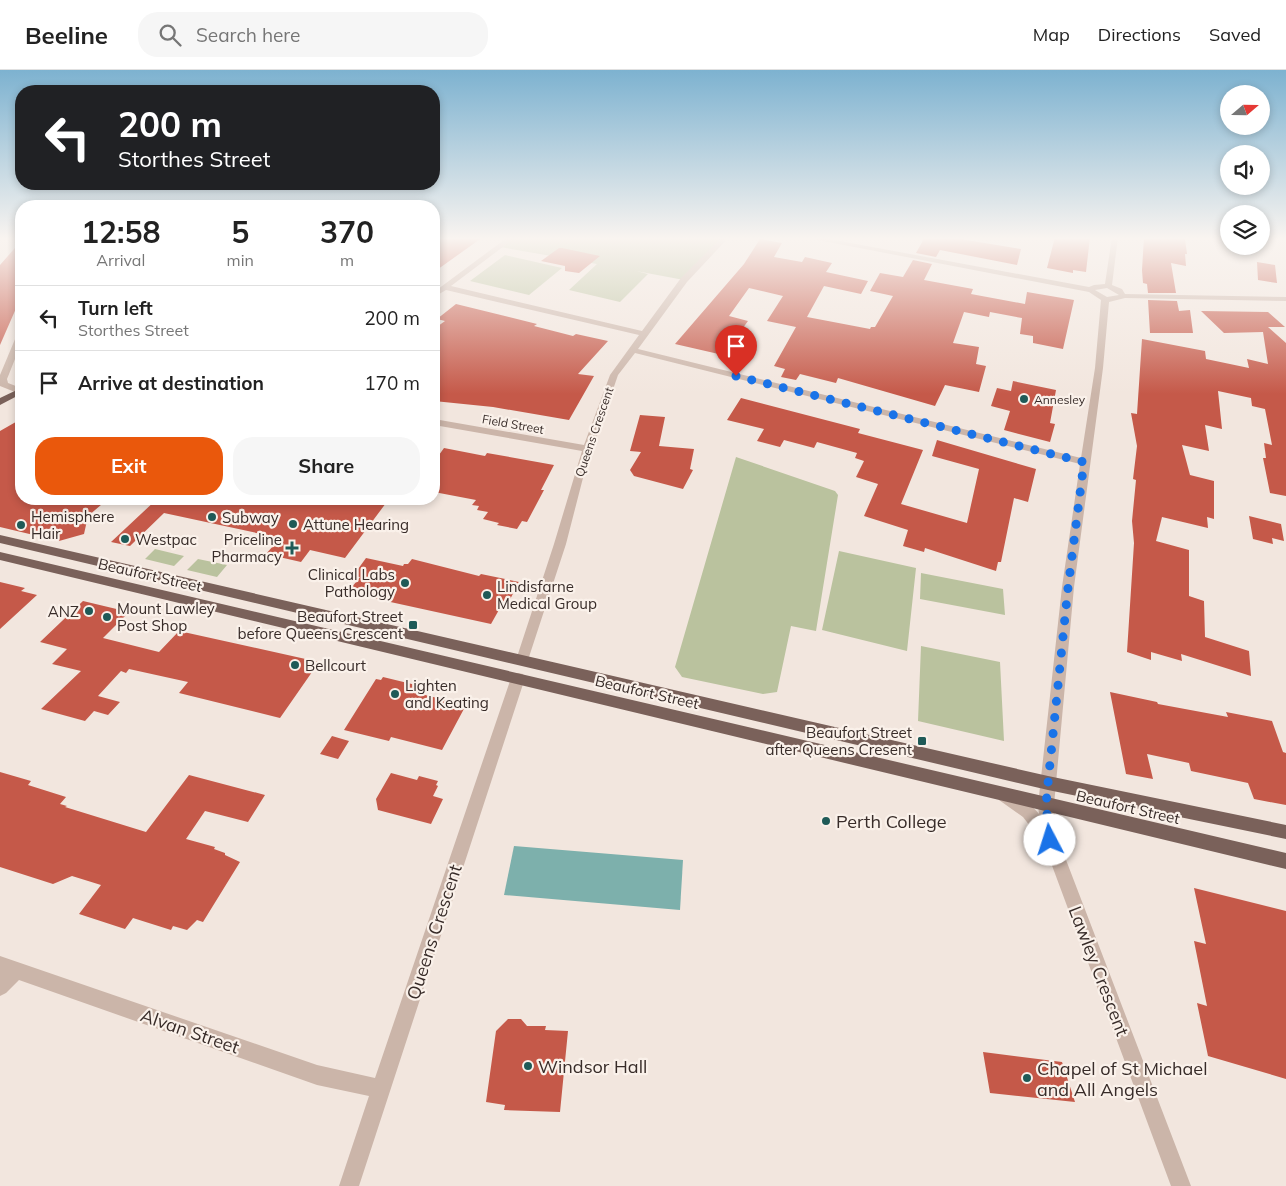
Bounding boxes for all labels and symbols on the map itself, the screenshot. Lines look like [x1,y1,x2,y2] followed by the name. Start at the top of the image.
[1220,85,1270,135] north arrow
[715,325,757,376] pin
[572,385,616,479] street label: Queens Crescent
[1034,392,1086,407] place label: Annesley
[1018,393,1030,405] marker: Annesley
[481,411,545,437] street label: Field Street
[31,507,114,543] place label: Hemisphere Hair
[222,508,279,527] place label: Subway
[206,511,218,523] marker: Subway
[303,515,409,534] place label: Attune Hearing
[287,518,299,530] marker: Attune Hearing
[15,519,27,531] marker: Hemisphere Hair
[135,530,197,549] place label: Westpac
[211,530,282,566] place label: Priceline Pharmacy
[119,533,131,545] marker: Westpac
[286,542,298,554] marker: Priceline Pharmacy
[96,554,204,596] street label: Beaufort Street
[308,565,395,601] place label: Clinical Labs Pathology
[399,577,411,589] marker: Clinical Labs Pathology
[497,577,597,613] place label: Lindisfarne Medical Group
[481,589,493,601] marker: Lindisfarne Medical Group
[117,599,215,635] place label: Mount Lawley Post Shop
[48,602,79,621] place label: ANZ
[83,605,95,617] marker: ANZ
[238,607,403,643] place label: Beaufort Street before Queens Crescent
[101,611,113,623] marker: Mount Lawley Post Shop
[407,619,419,631] marker: Beaufort Street before Queens Crescent
[305,656,366,675] place label: Bellcourt
[289,659,301,671] marker: Bellcourt
[593,671,701,713] street label: Beaufort Street
[405,676,489,712] place label: Lighten and Keating
[389,688,401,700] marker: Lighten and Keating
[765,723,912,759] place label: Beaufort Street after Queens Cresent
[916,735,928,747] marker: Beaufort Street after Queens Cresent
[1074,786,1182,828] street label: Beaufort Street
[836,810,947,833] place label: Perth College
[1023,813,1075,865] position arrow
[820,815,832,827] marker: Perth College
[401,861,467,1003] street label: Queens Crescent
[1064,903,1134,1039] street label: Lawley Crescent
[138,1003,242,1059] street label: Alvan Street
[538,1055,647,1078] place label: Windsor Hall
[1037,1057,1207,1101] place label: Chapel of St Michael and All Angels
[522,1060,534,1072] marker: Windsor Hall
[1021,1072,1033,1084] marker: Chapel of St Michael and All Angels

